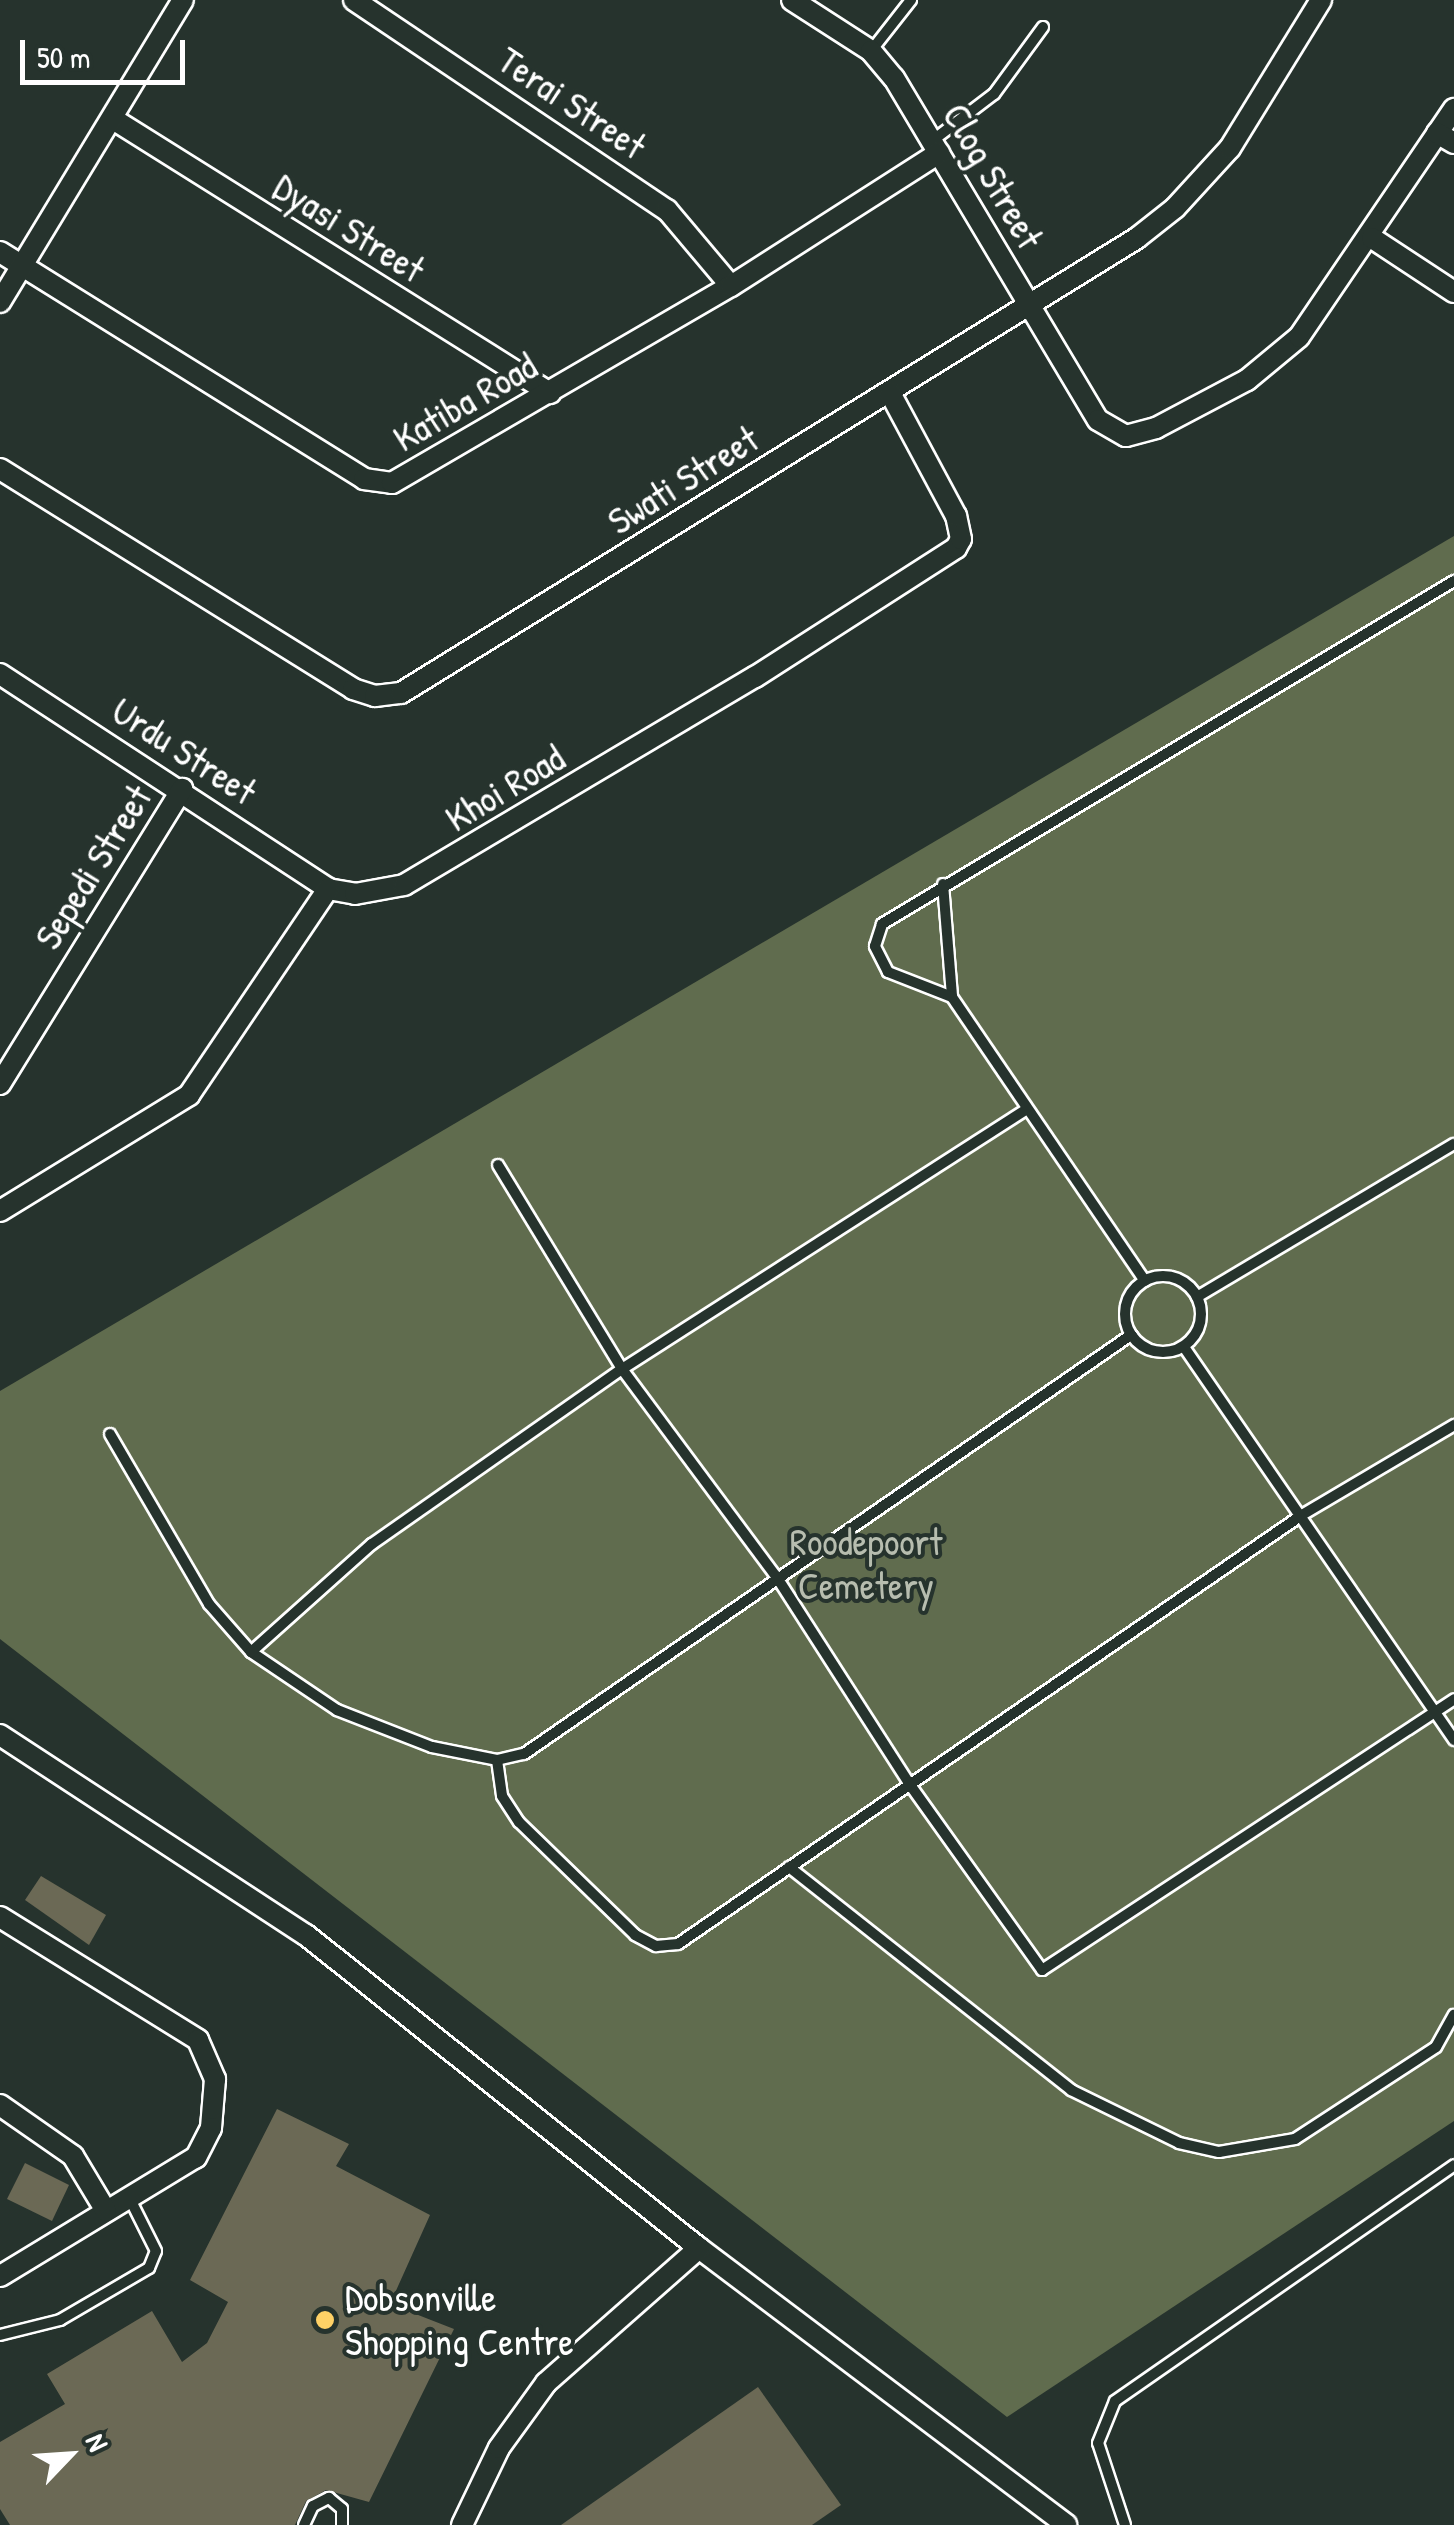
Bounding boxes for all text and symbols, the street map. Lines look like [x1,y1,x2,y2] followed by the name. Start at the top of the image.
[25,20,190,82] scale bar
[37,37,90,77] text: 50 m
[490,37,654,169] street label: Terai Street
[933,95,1053,257] street label: Clog Street
[265,164,433,292] street label: Dyasi Street
[385,343,545,461] street label: Katiba Road
[599,416,767,544] street label: Swati Street
[103,688,265,814] street label: Urdu Street
[437,735,573,841] street label: Khoi Road
[25,777,161,957] street label: Sepedi Street
[790,1519,942,1608] park label: Roodepoort Cemetery
[345,2275,574,2364] place label: Dobsonville Shopping Centre
[314,2309,336,2331] marker: Dobsonville Shopping Centre
[20,2405,120,2505] north arrow
[77,2428,118,2457] text: N

